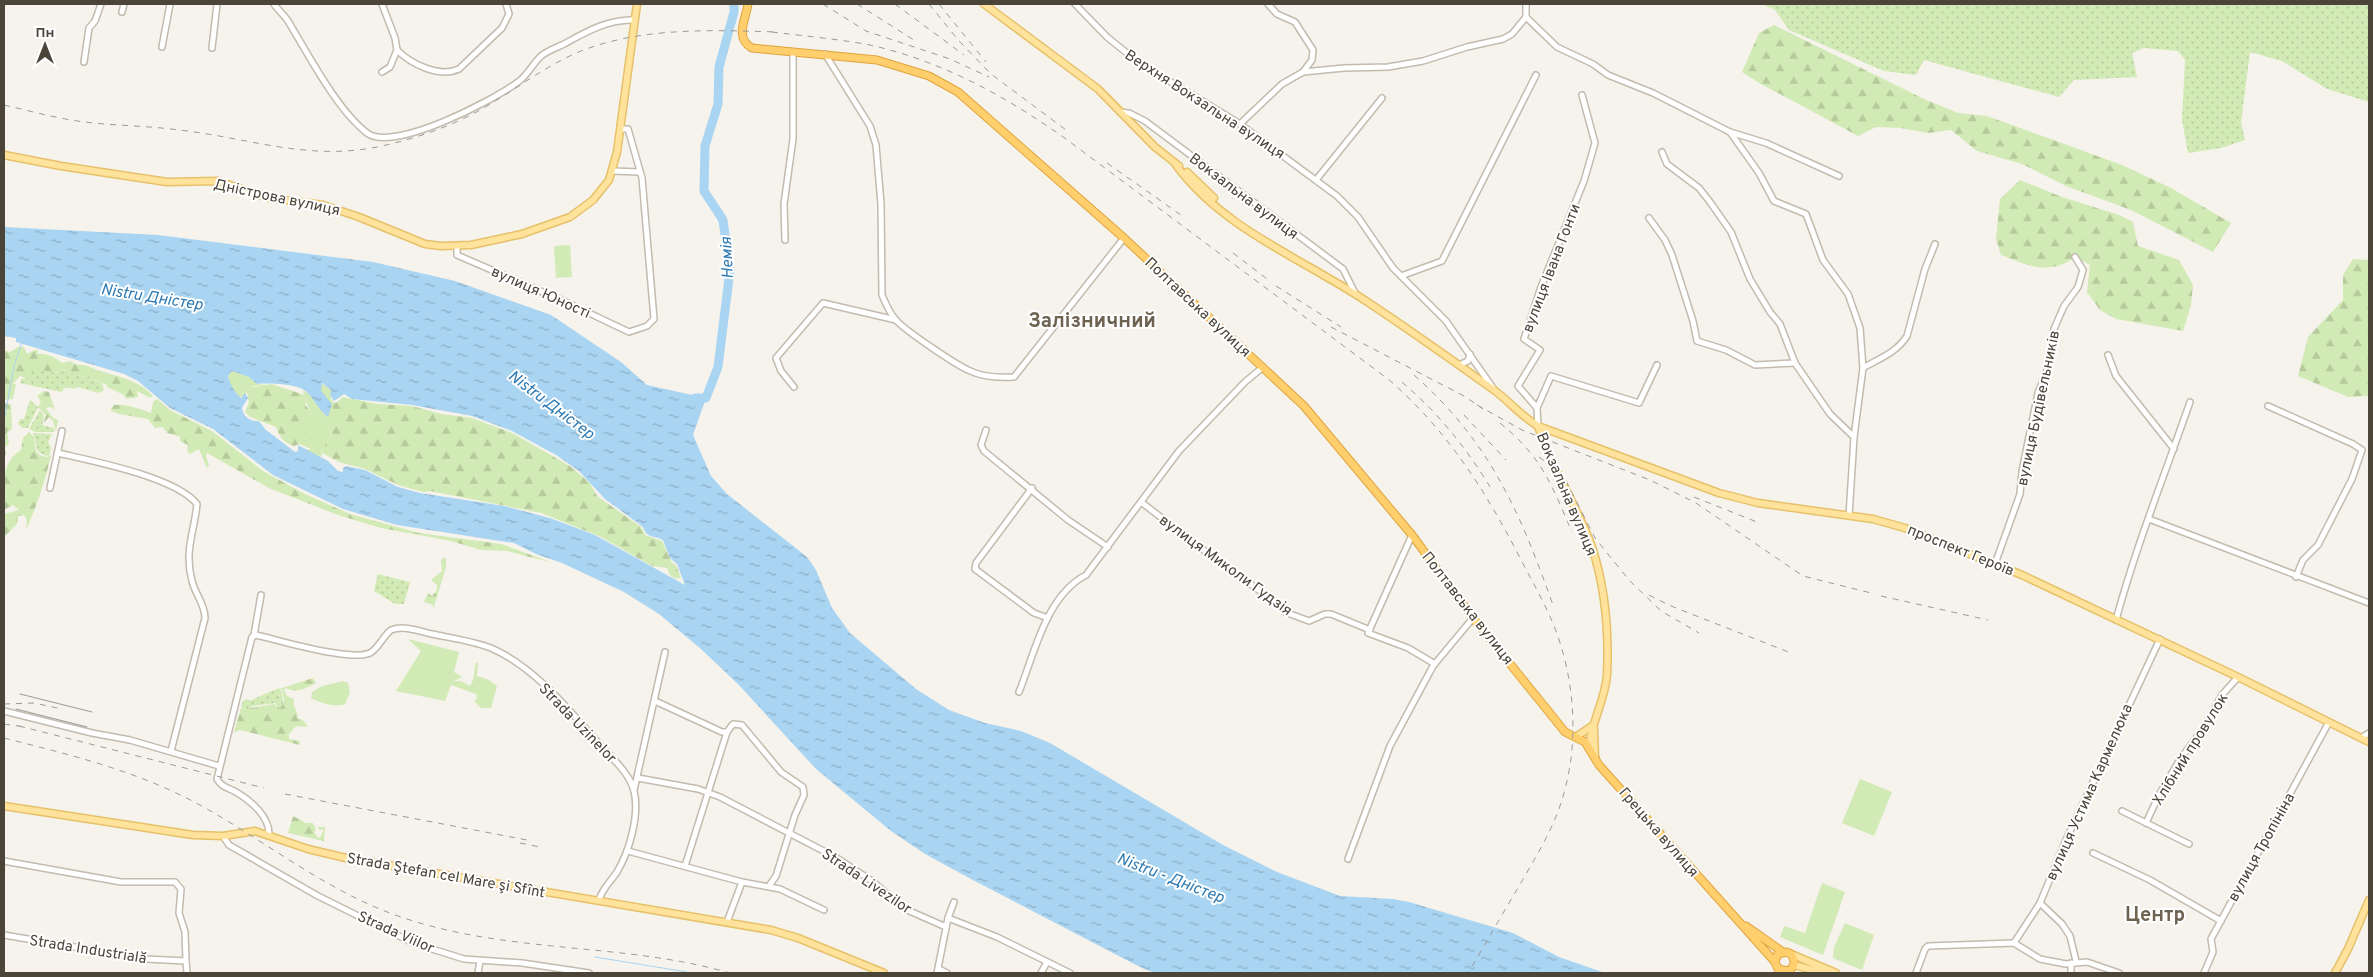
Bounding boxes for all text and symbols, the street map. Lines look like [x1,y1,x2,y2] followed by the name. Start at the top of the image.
[20,20,70,70] north arrow
[36,25,54,42] text: Пн
[1120,46,1288,164] street label: Верхня Вокзальна вулиця
[1185,150,1302,245] street label: Вокзальна вулиця
[212,176,342,221] street label: Дністрова вулиця
[1519,201,1586,336] street label: вулиця Івана Гонти
[717,236,739,279] water label: Немія
[1140,254,1254,362] street label: Полтавська вулиця
[488,263,593,324] street label: вулиця Юності
[99,280,204,316] water label: Nistru Дністер
[1028,309,1156,335] district label: Залізничний
[2014,329,2065,488] street label: вулиця Будівельників
[504,367,598,445] water label: Nistru Дністер
[1531,430,1600,559] street label: Вокзальна вулиця
[1155,511,1296,621] street label: вулиця Миколи Гудзія
[1904,521,2017,581] street label: проспект Героїв
[1417,549,1517,669] street label: Полтавська вулиця
[534,680,620,768] street label: Strada Uzinelor
[2149,690,2233,809] street label: Хлібний провулок
[2043,701,2138,884] street label: вулиця Устима Кармелюка
[1614,784,1702,882] street label: Грецька вулиця
[2225,790,2300,905] street label: вулиця Тропініна
[817,845,915,919] street label: Strada Livezilor
[1114,849,1227,909] water label: Nistru - Дністер
[345,850,546,903] street label: Strada Ştefan cel Mare şi Sfînt
[2125,903,2185,929] district label: Центр
[354,908,437,959] street label: Strada Viilor
[28,932,148,969] street label: Strada Industrială

